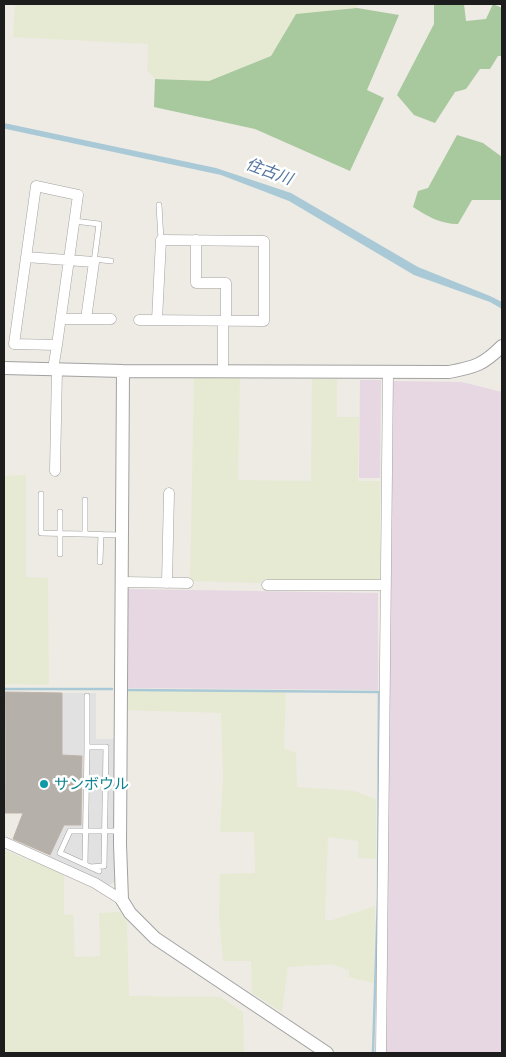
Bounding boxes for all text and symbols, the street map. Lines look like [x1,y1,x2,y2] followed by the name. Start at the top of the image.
[243,155,295,189] water label: 住古川
[54,775,129,793] place label: サンボウル
[38,778,50,790] marker: サンボウル

